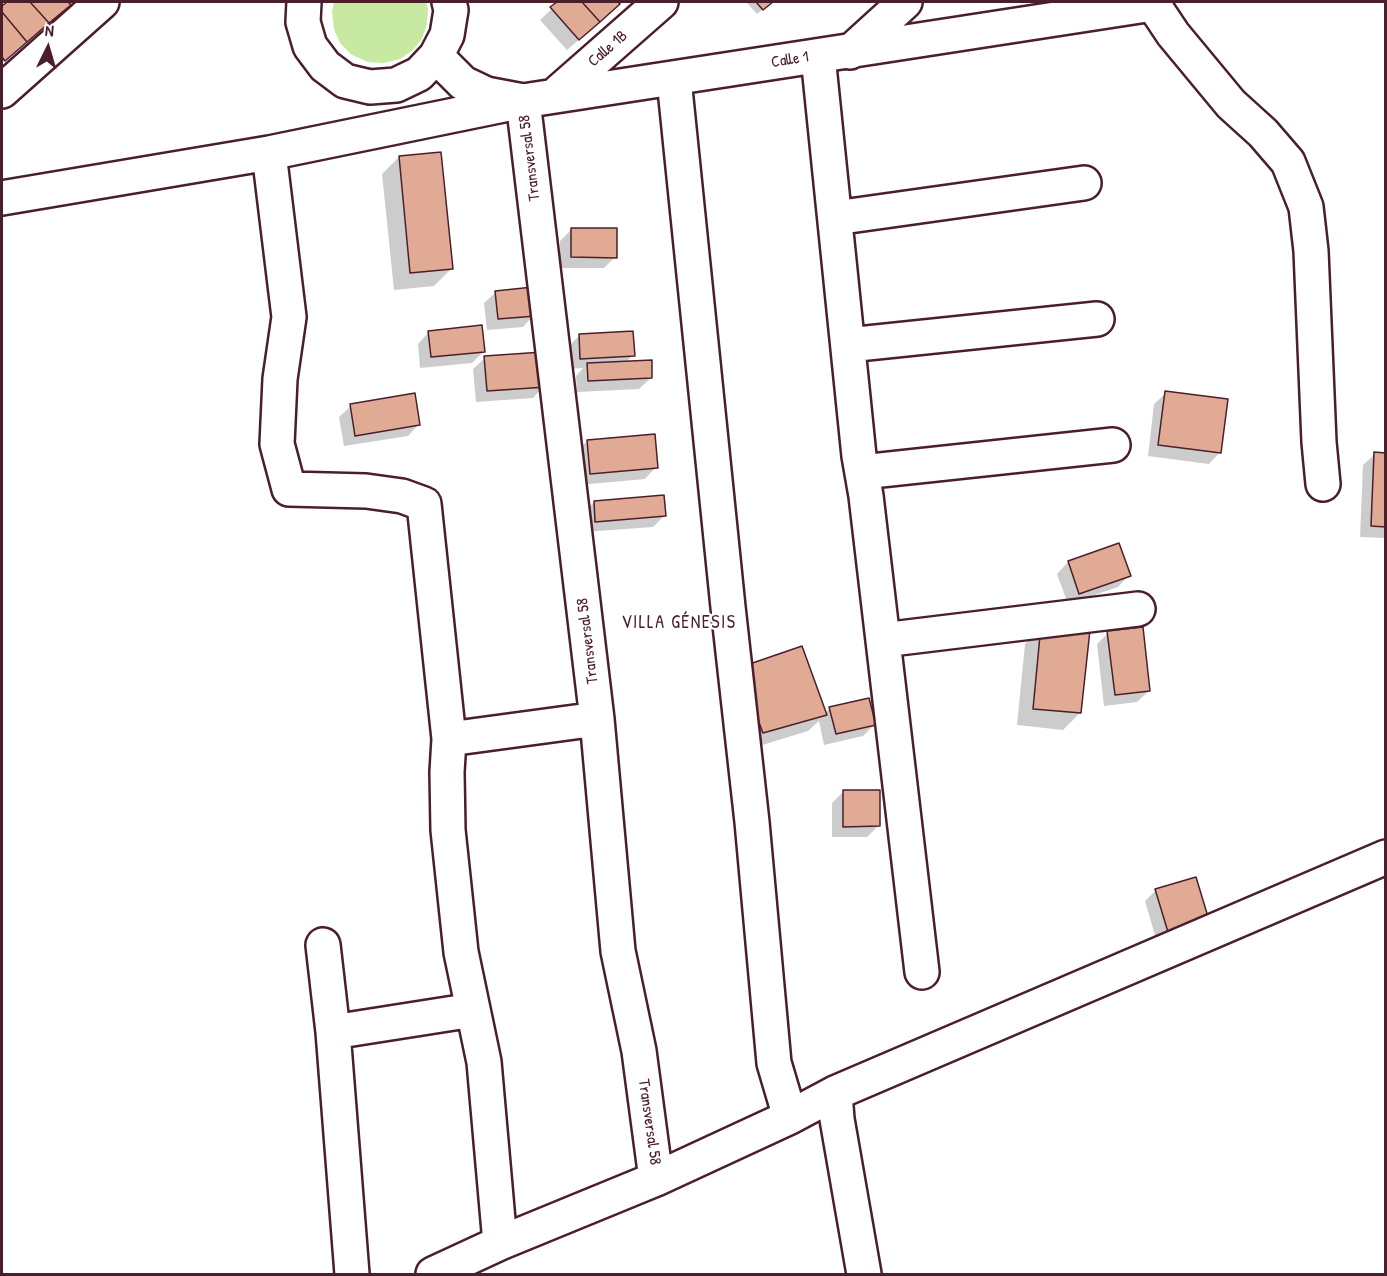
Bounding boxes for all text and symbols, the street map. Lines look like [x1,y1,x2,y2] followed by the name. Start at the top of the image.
[18,18,78,78] north arrow
[44,19,55,41] text: N
[584,27,632,71] street label: Calle 1B
[770,48,810,72] street label: Calle 1
[515,114,545,202] street label: Transversal 58
[573,597,603,685] street label: Transversal 58
[621,612,737,634] district label: VILLA GÉNESIS
[633,1078,665,1166] street label: Transversal 58

